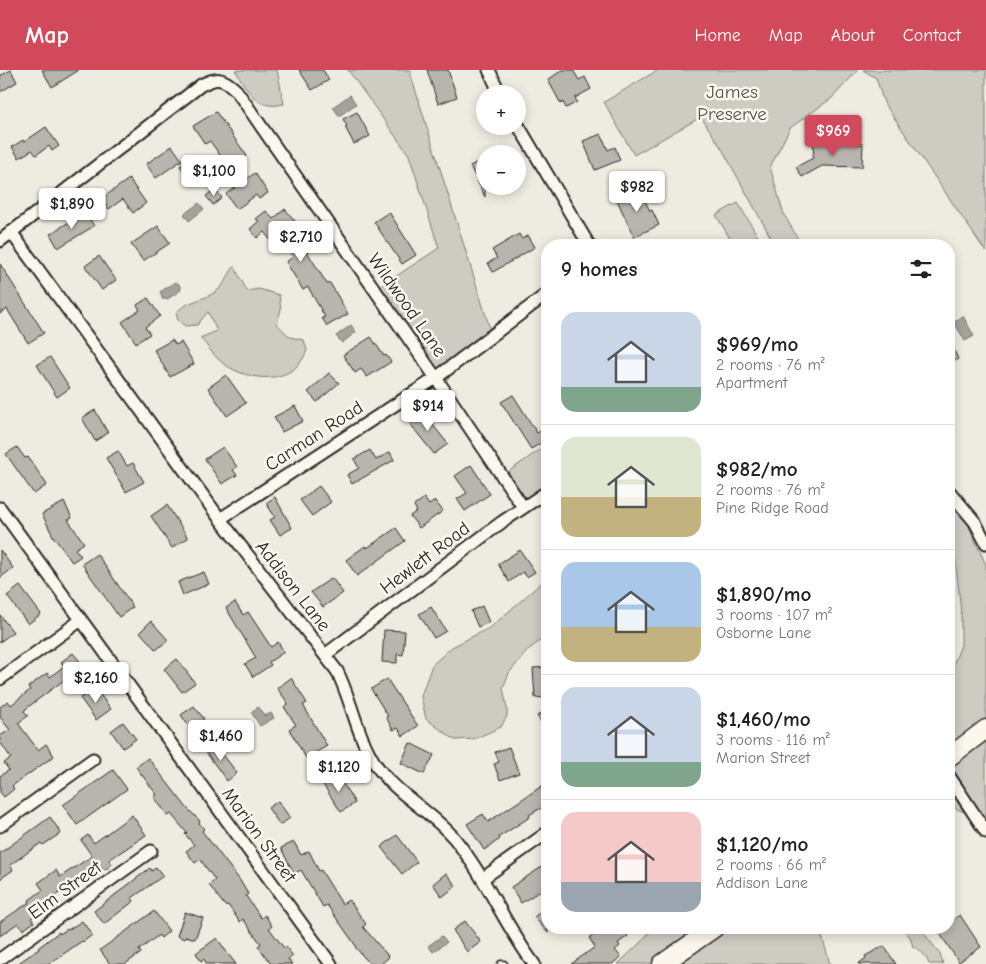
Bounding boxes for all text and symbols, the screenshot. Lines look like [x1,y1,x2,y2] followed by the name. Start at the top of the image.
[25,21,69,49] text: Map
[694,25,741,46] text: Home
[769,25,803,46] text: Map
[831,25,875,46] text: About
[903,25,961,46] text: Contact
[697,81,767,125] park label: James Preserve
[476,85,526,195] map controls
[476,85,526,135] button: +
[803,114,863,157] pin: $969
[816,122,850,140] text: $969
[476,145,526,195] button: −
[173,154,255,197] pin: $1,100
[192,162,236,180] text: $1,100
[607,170,667,213] pin: $982
[620,178,654,196] text: $982
[31,188,113,230] pin: $1,890
[50,195,94,213] text: $1,890
[260,220,342,263] pin: $2,710
[279,228,323,246] text: $2,710
[363,249,451,361] street label: Wildwood Lane
[907,255,935,283] icon: filters
[561,257,637,281] text: 9 homes
[601,332,661,392] icon: home
[716,332,798,356] text: $969/mo
[716,356,825,374] text: 2 rooms · 76 m²
[716,374,788,392] text: Apartment
[398,390,458,432] pin: $914
[261,396,367,476] street label: Carman Road
[412,397,444,415] text: $914
[601,457,661,517] icon: home
[716,457,798,481] text: $982/mo
[716,481,825,499] text: 2 rooms · 76 m²
[716,499,829,517] text: Pine Ridge Road
[376,517,474,599] street label: Hewlett Road
[251,536,335,636] street label: Addison Lane
[601,582,661,642] icon: home
[716,582,811,606] text: $1,890/mo
[716,606,832,624] text: 3 rooms · 107 m²
[716,624,811,642] text: Osborne Lane
[55,662,137,704] pin: $2,160
[74,669,118,687] text: $2,160
[601,707,661,767] icon: home
[716,707,811,731] text: $1,460/mo
[180,720,262,762] pin: $1,460
[199,727,243,745] text: $1,460
[716,731,830,749] text: 3 rooms · 116 m²
[716,749,810,767] text: Marion Street
[298,750,380,793] pin: $1,120
[318,758,360,776] text: $1,120
[217,783,301,887] street label: Marion Street
[601,832,661,892] icon: home
[716,832,808,856] text: $1,120/mo
[24,856,106,924] street label: Elm Street
[716,856,826,874] text: 2 rooms · 66 m²
[716,874,808,892] text: Addison Lane

